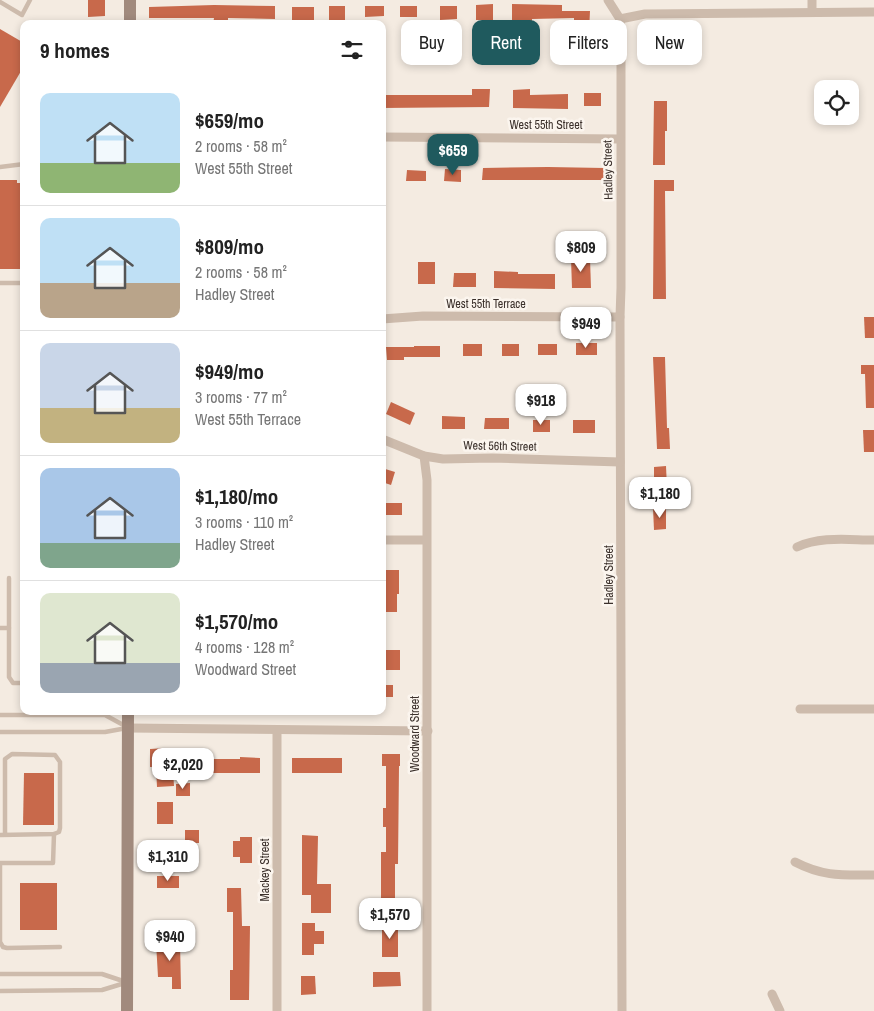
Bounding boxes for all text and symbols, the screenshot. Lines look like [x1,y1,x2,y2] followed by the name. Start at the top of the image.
[401,20,462,65] chip: Buy
[472,20,540,65] chip: Rent
[550,20,627,65] chip: Filters
[637,20,702,65] chip: New
[40,36,110,65] text: 9 homes
[338,36,366,64] icon: filters
[814,80,859,125] map controls
[814,80,859,125] button: locate
[195,106,264,135] text: $659/mo
[80,113,140,173] icon: home
[509,117,583,133] street label: West 55th Street
[423,134,483,176] pin: $659
[195,135,287,157] text: 2 rooms · 58 m²
[438,139,468,161] text: $659
[599,140,617,200] street label: Hadley Street
[195,157,293,179] text: West 55th Street
[551,230,611,273] pin: $809
[195,232,264,261] text: $809/mo
[566,236,596,258] text: $809
[80,238,140,298] icon: home
[195,261,287,283] text: 2 rooms · 58 m²
[195,283,275,305] text: Hadley Street
[446,296,526,312] street label: West 55th Terrace
[556,306,616,349] pin: $949
[571,312,601,334] text: $949
[195,357,264,386] text: $949/mo
[80,363,140,423] icon: home
[511,384,571,426] pin: $918
[195,386,287,408] text: 3 rooms · 77 m²
[526,389,556,411] text: $918
[195,408,301,430] text: West 55th Terrace
[463,437,537,455] street label: West 56th Street
[619,476,701,519] pin: $1,180
[195,482,278,511] text: $1,180/mo
[640,482,680,504] text: $1,180
[80,488,140,548] icon: home
[195,511,293,533] text: 3 rooms · 110 m²
[195,533,275,555] text: Hadley Street
[601,545,617,605] street label: Hadley Street
[195,607,278,636] text: $1,570/mo
[80,613,140,673] icon: home
[195,636,294,658] text: 4 rooms · 128 m²
[195,658,296,680] text: Woodward Street
[407,696,423,772] street label: Woodward Street
[142,748,224,790] pin: $2,020
[163,753,203,775] text: $2,020
[257,838,273,901] street label: Mackey Street
[127,840,209,882] pin: $1,310
[148,845,188,867] text: $1,310
[349,898,431,940] pin: $1,570
[370,903,410,925] text: $1,570
[140,920,200,962] pin: $940
[155,925,185,947] text: $940

